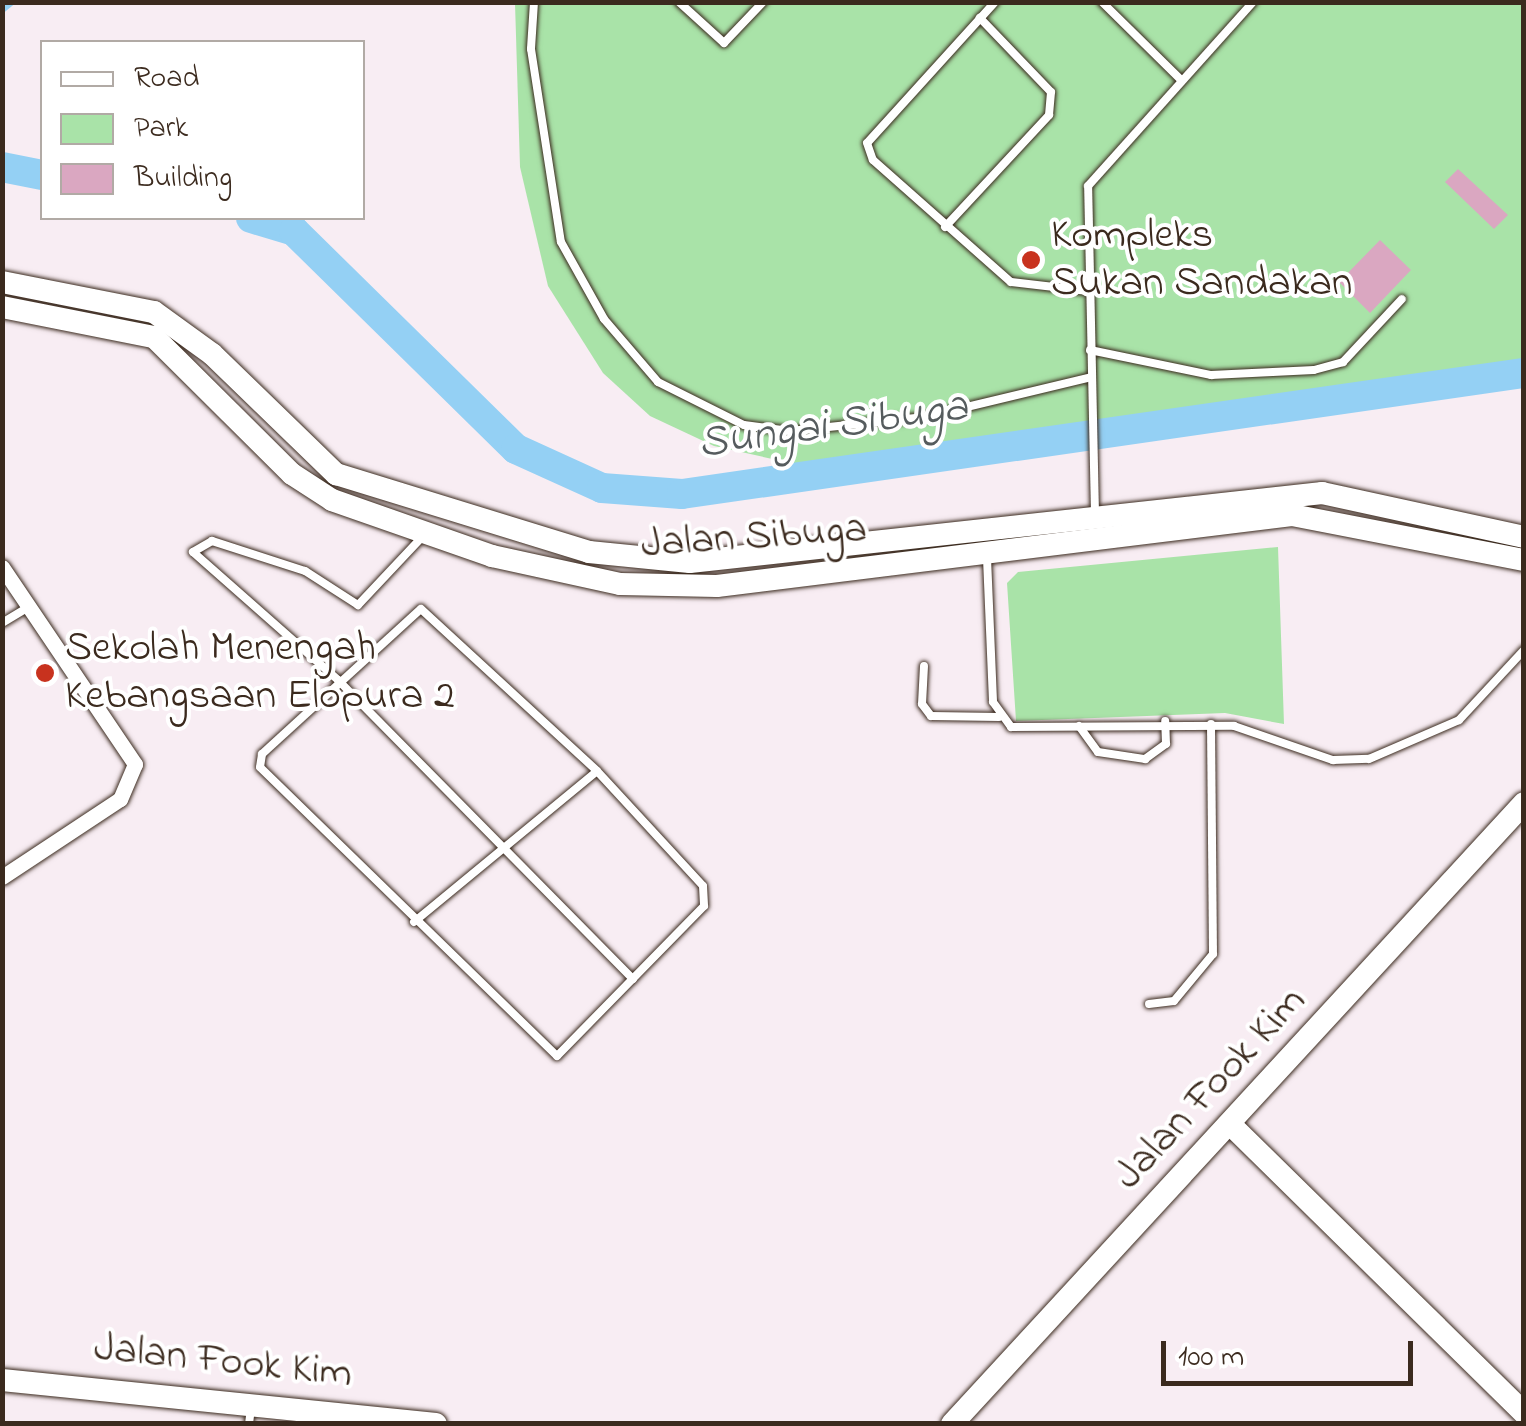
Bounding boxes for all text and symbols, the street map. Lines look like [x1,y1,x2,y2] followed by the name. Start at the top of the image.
[40,40,365,220] legend
[134,57,199,101] text: Road
[134,107,188,151] text: Park
[134,157,232,201] text: Building
[1051,211,1353,310] place label: Kompleks Sukan Sandakan
[1020,249,1042,271] marker: Kompleks Sukan Sandakan
[695,381,971,473] water label: Sungai Sibuga
[639,505,869,571] street label: Jalan Sibuga
[65,624,455,722] place label: Sekolah Menengah Kebangsaan Elopura 2
[34,662,56,684] marker: Sekolah Menengah Kebangsaan Elopura 2
[1104,977,1318,1201] street label: Jalan Fook Kim
[1166,1321,1418,1383] scale bar
[91,1323,355,1401] street label: Jalan Fook Kim
[1178,1336,1244,1380] text: 100 m

